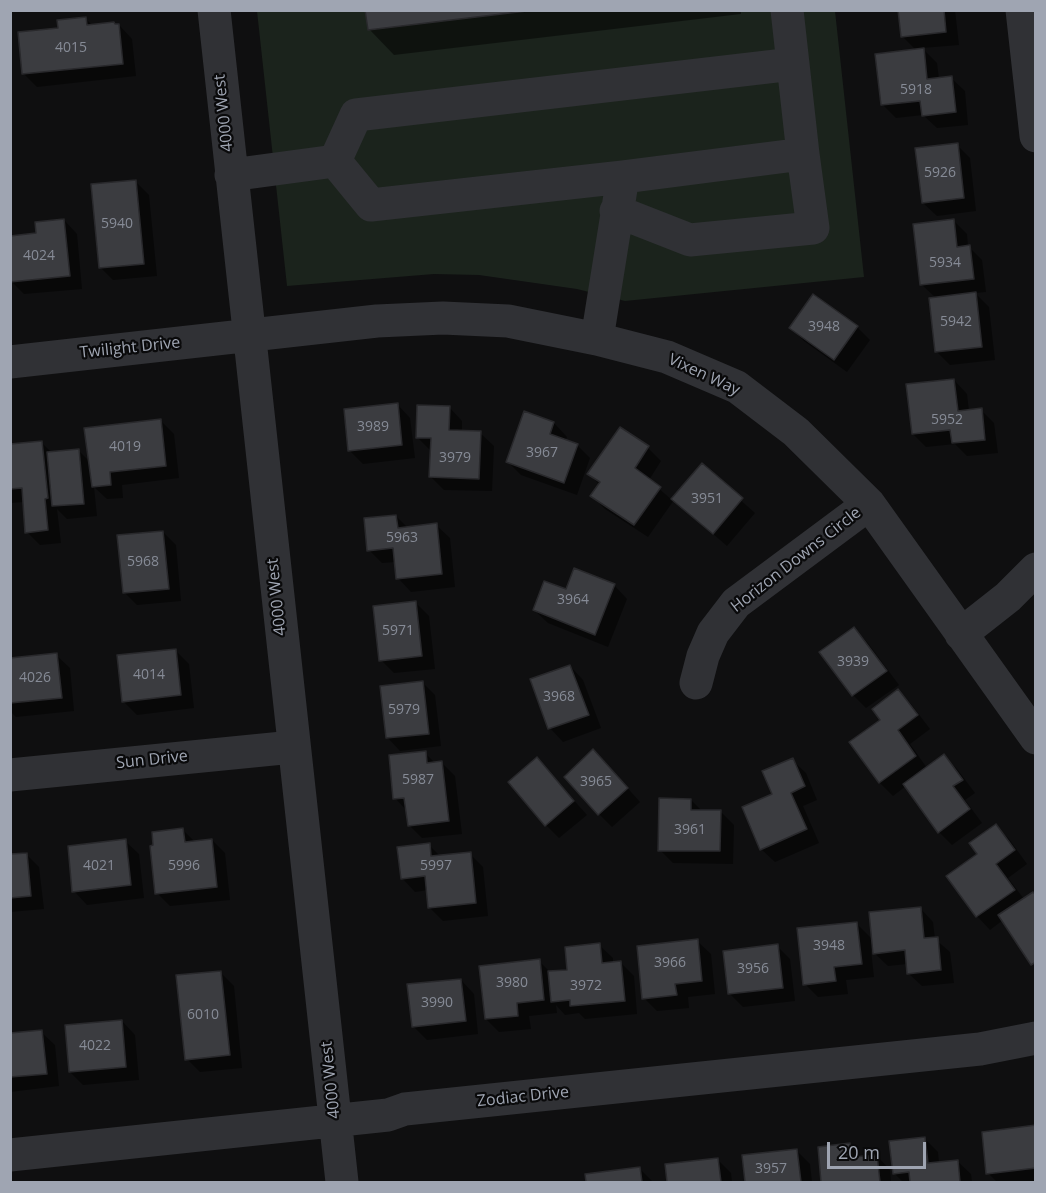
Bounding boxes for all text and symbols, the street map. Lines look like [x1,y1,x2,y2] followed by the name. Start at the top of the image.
[55,40,87,56] house number: 4015
[210,73,238,153] street label: 4000 West
[900,82,932,98] house number: 5918
[924,165,956,181] house number: 5926
[101,216,133,232] house number: 5940
[23,248,55,264] house number: 4024
[929,255,961,271] house number: 5934
[940,314,972,330] house number: 5942
[808,319,840,335] house number: 3948
[79,333,181,363] street label: Twilight Drive
[665,350,743,400] street label: Vixen Way
[931,412,963,428] house number: 5952
[357,419,389,435] house number: 3989
[109,439,141,455] house number: 4019
[526,445,558,461] house number: 3967
[439,450,471,466] house number: 3979
[691,491,723,507] house number: 3951
[727,503,865,617] street label: Horizon Downs Circle
[386,530,418,546] house number: 5963
[127,554,159,570] house number: 5968
[263,557,291,637] street label: 4000 West
[557,592,589,608] house number: 3964
[382,623,414,639] house number: 5971
[837,654,869,670] house number: 3939
[133,667,165,683] house number: 4014
[19,670,51,686] house number: 4026
[543,689,575,705] house number: 3968
[388,702,420,718] house number: 5979
[115,747,189,773] street label: Sun Drive
[402,772,434,788] house number: 5987
[580,774,612,790] house number: 3965
[674,822,706,838] house number: 3961
[83,858,115,874] house number: 4021
[168,858,200,874] house number: 5996
[420,858,452,874] house number: 5997
[813,938,845,954] house number: 3948
[654,955,686,971] house number: 3966
[737,961,769,977] house number: 3956
[496,975,528,991] house number: 3980
[570,978,602,994] house number: 3972
[421,995,453,1011] house number: 3990
[187,1007,219,1023] house number: 6010
[79,1038,111,1054] house number: 4022
[317,1040,345,1120] street label: 4000 West
[476,1083,570,1111] street label: Zodiac Drive
[830,1130,929,1168] scale bar
[838,1140,880,1164] text: 20 m
[755,1161,787,1177] house number: 3957

